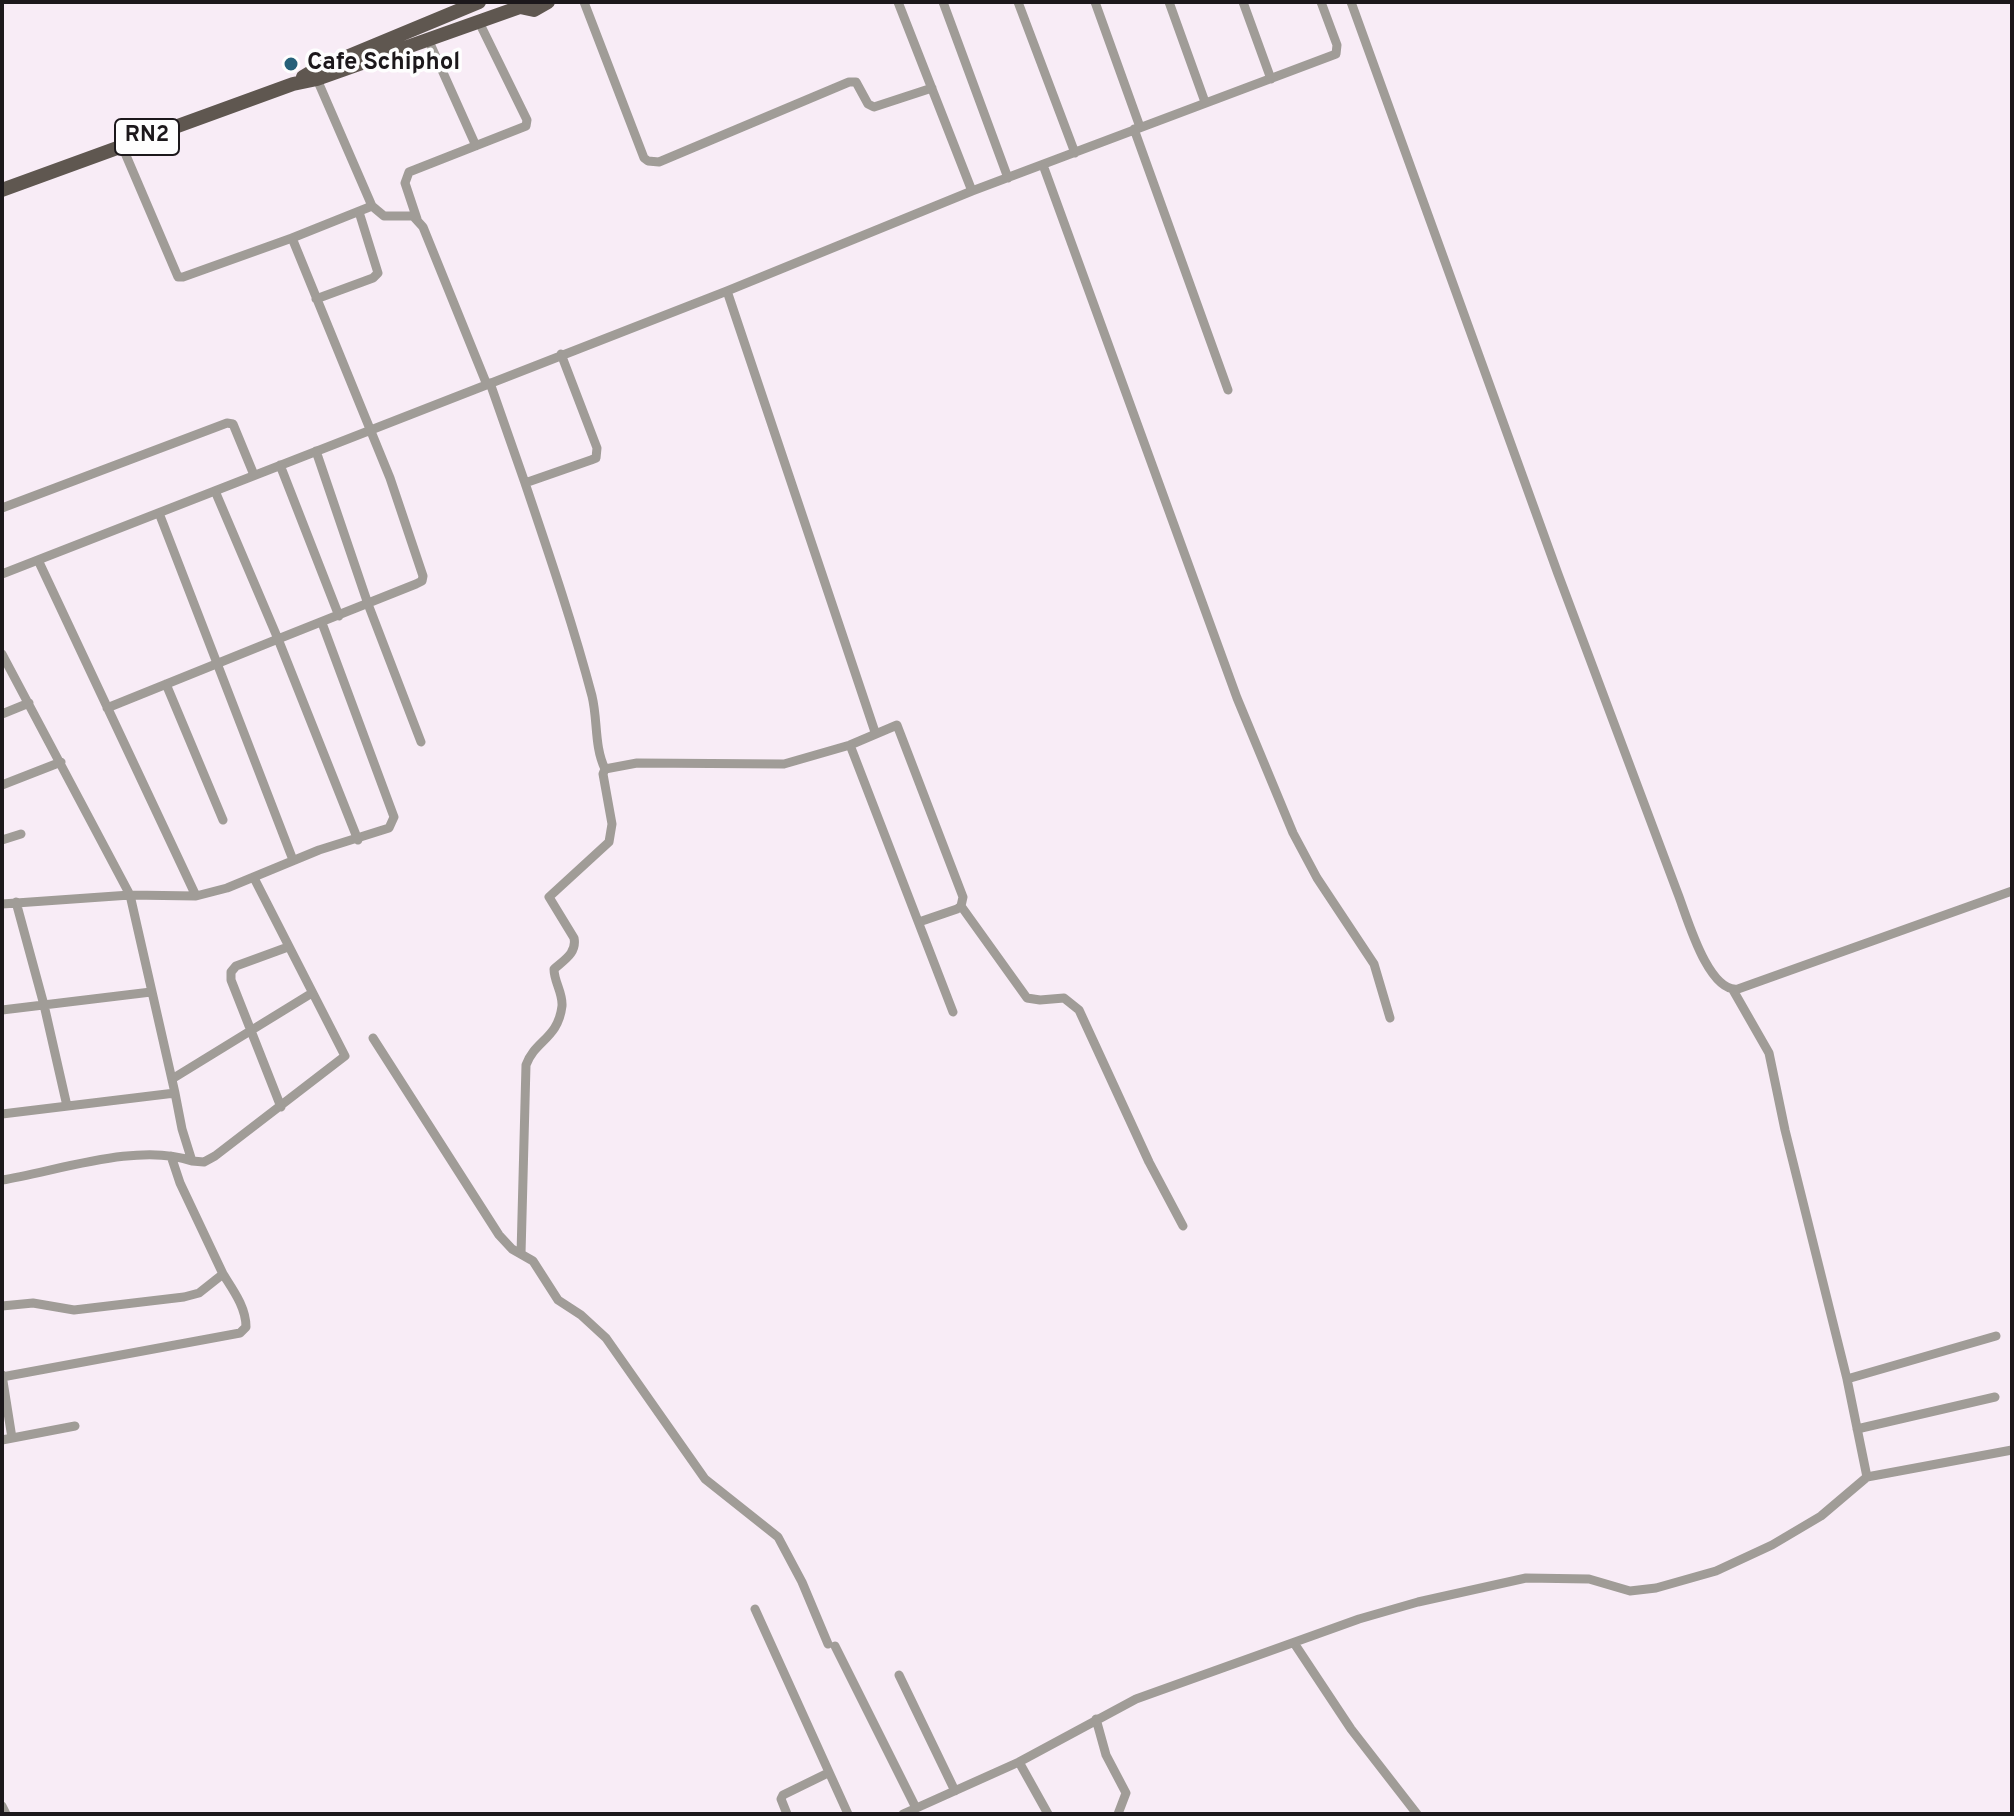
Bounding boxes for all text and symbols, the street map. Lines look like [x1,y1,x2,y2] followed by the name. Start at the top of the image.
[307,50,460,78] place label: Cafe Schiphol
[282,55,300,73] marker: Cafe Schiphol
[115,119,179,155] road number: RN2

